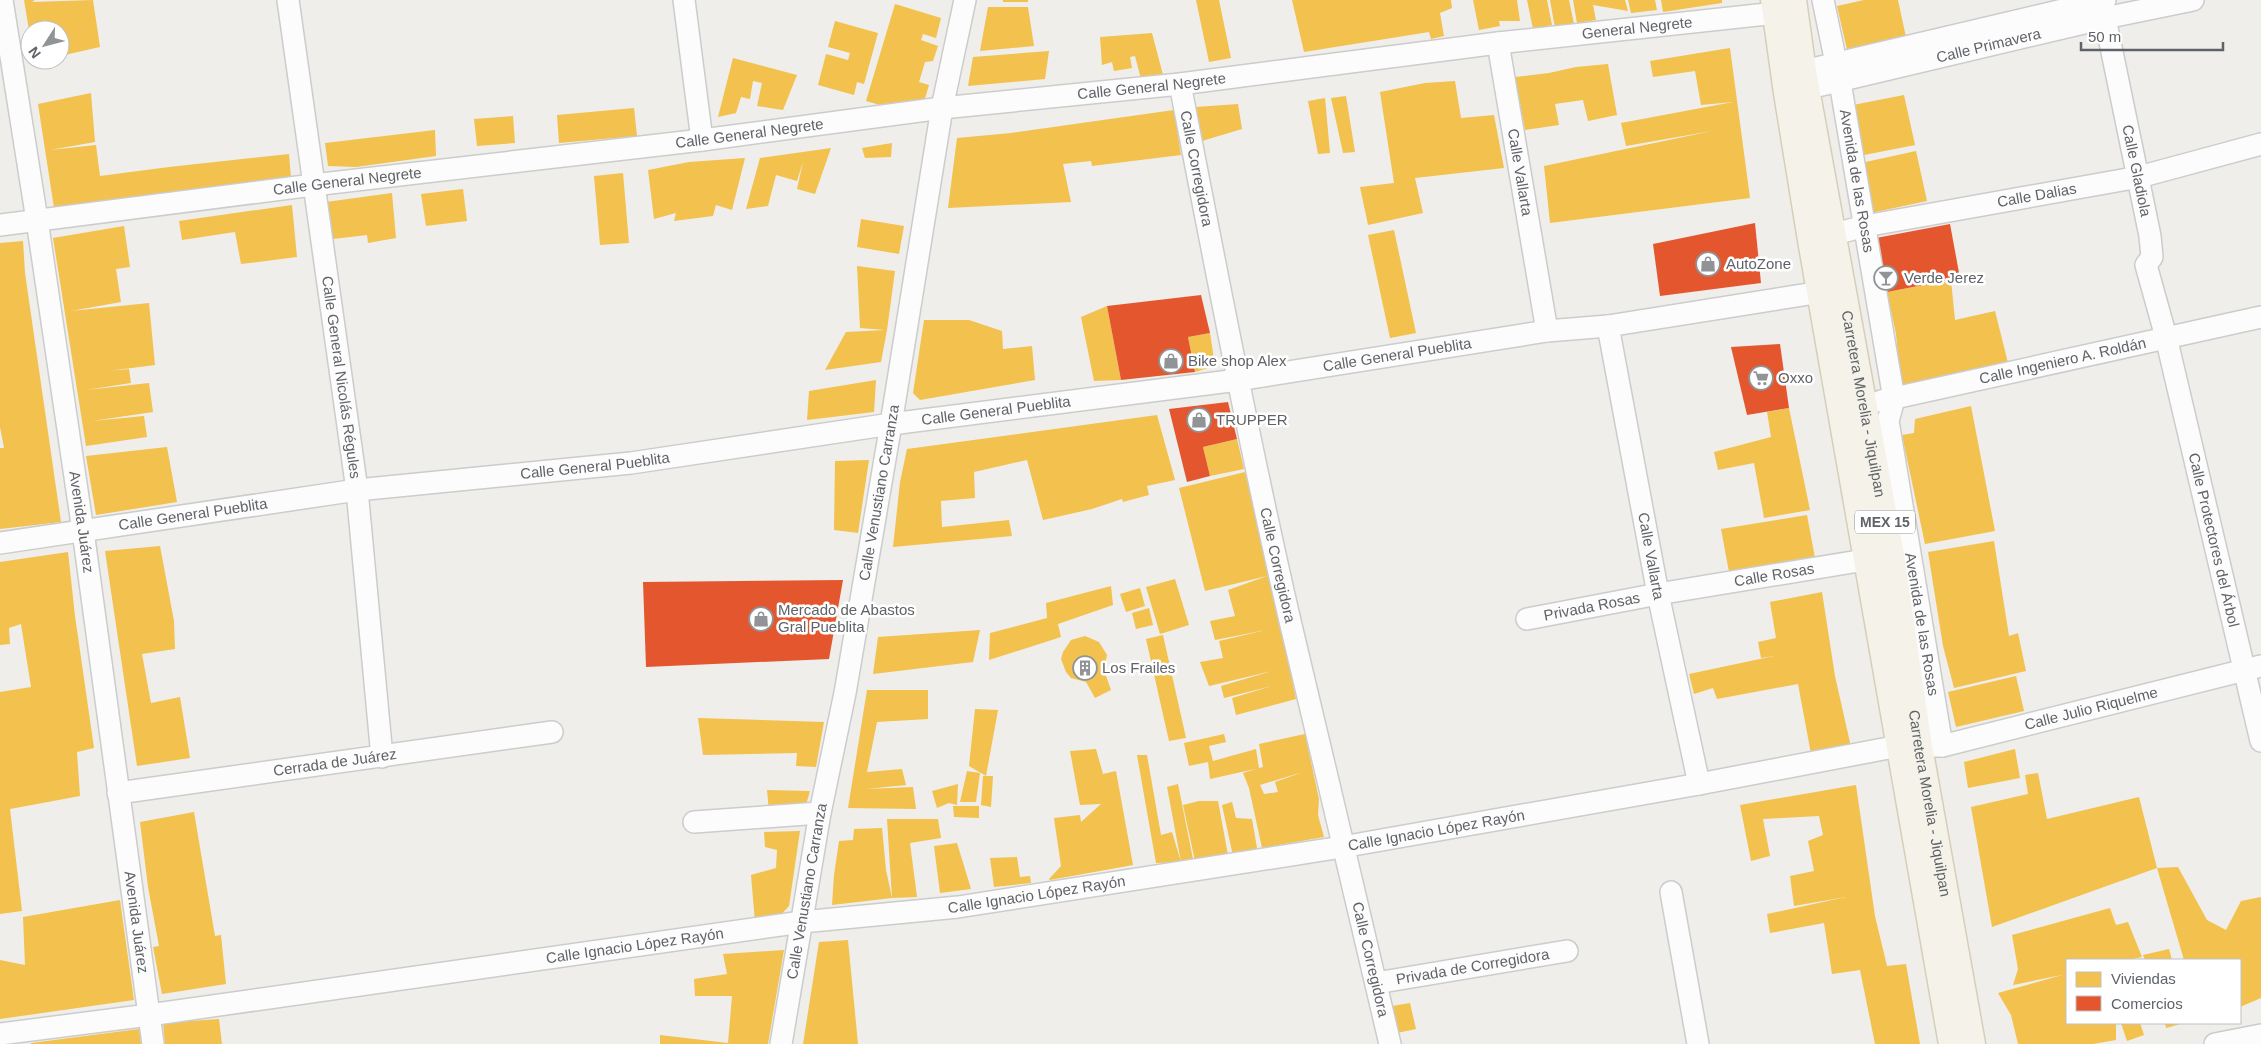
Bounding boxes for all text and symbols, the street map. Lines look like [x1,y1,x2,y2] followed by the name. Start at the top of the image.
[1581,13,1693,42] street label: General Negrete
[20,20,70,70] north arrow
[2081,20,2224,52] scale bar
[1935,24,2043,66] street label: Calle Primavera
[2088,28,2121,45] text: 50 m
[25,44,44,61] text: N
[1076,69,1227,102] street label: Calle General Negrete
[1837,108,1878,254] street label: Avenida de las Rosas
[1177,109,1217,228] street label: Calle Corregidora
[674,115,825,151] street label: Calle General Negrete
[2119,123,2155,219] street label: Calle Gladiola
[1505,127,1536,218] street label: Calle Vallarta
[272,164,422,198] street label: Calle General Negrete
[1996,179,2078,210] street label: Calle Dalias
[1695,251,1721,277] shop icon: AutoZone
[1726,255,1791,272] place label: AutoZone
[1873,265,1899,291] bar icon: Verde Jerez
[1904,269,1984,286] place label: Verde Jerez
[319,275,364,480] street label: Calle General Nicolás Régules
[1839,309,1889,498] street label: Carretera Morelia - Jiquilpan
[1322,334,1473,374] street label: Calle General Pueblita
[1978,334,2147,387] street label: Calle Ingeniero A. Roldán
[1158,348,1184,374] shop icon: Bike shop Alex
[1188,352,1287,369] place label: Bike shop Alex
[1748,365,1774,391] supermarket icon: Oxxo
[1778,369,1813,386] place label: Oxxo
[920,392,1072,428] street label: Calle General Pueblita
[855,403,902,582] street label: Calle Venustiano Carranza
[1186,407,1212,433] shop icon: TRUPPER
[1216,411,1288,428] place label: TRUPPER
[519,448,671,482] street label: Calle General Pueblita
[2185,451,2243,629] street label: Calle Protectores del Árbol
[66,470,98,574] street label: Avenida Juárez
[117,494,269,533] street label: Calle General Pueblita
[1257,506,1299,625] street label: Calle Corregidora
[1635,511,1668,602] street label: Calle Vallarta
[1855,511,1915,534] road number: MEX 15
[1902,551,1942,697] street label: Avenida de las Rosas
[1733,559,1815,589] street label: Calle Rosas
[1542,589,1641,624] street label: Privada Rosas
[778,601,915,635] place label: Mercado de Abastos Gral Pueblita
[748,606,774,632] shop icon: Mercado de Abastos Gral Pueblita
[1072,655,1098,681] building icon: Los Frailes
[1102,659,1175,676] place label: Los Frailes
[2023,683,2159,733] street label: Calle Julio Riquelme
[1906,709,1955,898] street label: Carretera Morelia - Jiquilpan
[272,745,398,779] street label: Cerrada de Juárez
[783,801,830,981] street label: Calle Venustiano Carranza
[1346,806,1526,854] street label: Calle Ignacio López Rayón
[121,870,152,974] street label: Avenida Juárez
[947,872,1126,916] street label: Calle Ignacio López Rayón
[1349,900,1393,1019] street label: Calle Corregidora
[545,924,725,966] street label: Calle Ignacio López Rayón
[1395,945,1551,988] street label: Privada de Corregidora
[2066,959,2241,1024] legend
[2111,970,2176,987] text: Viviendas
[2111,995,2183,1012] text: Comercios

